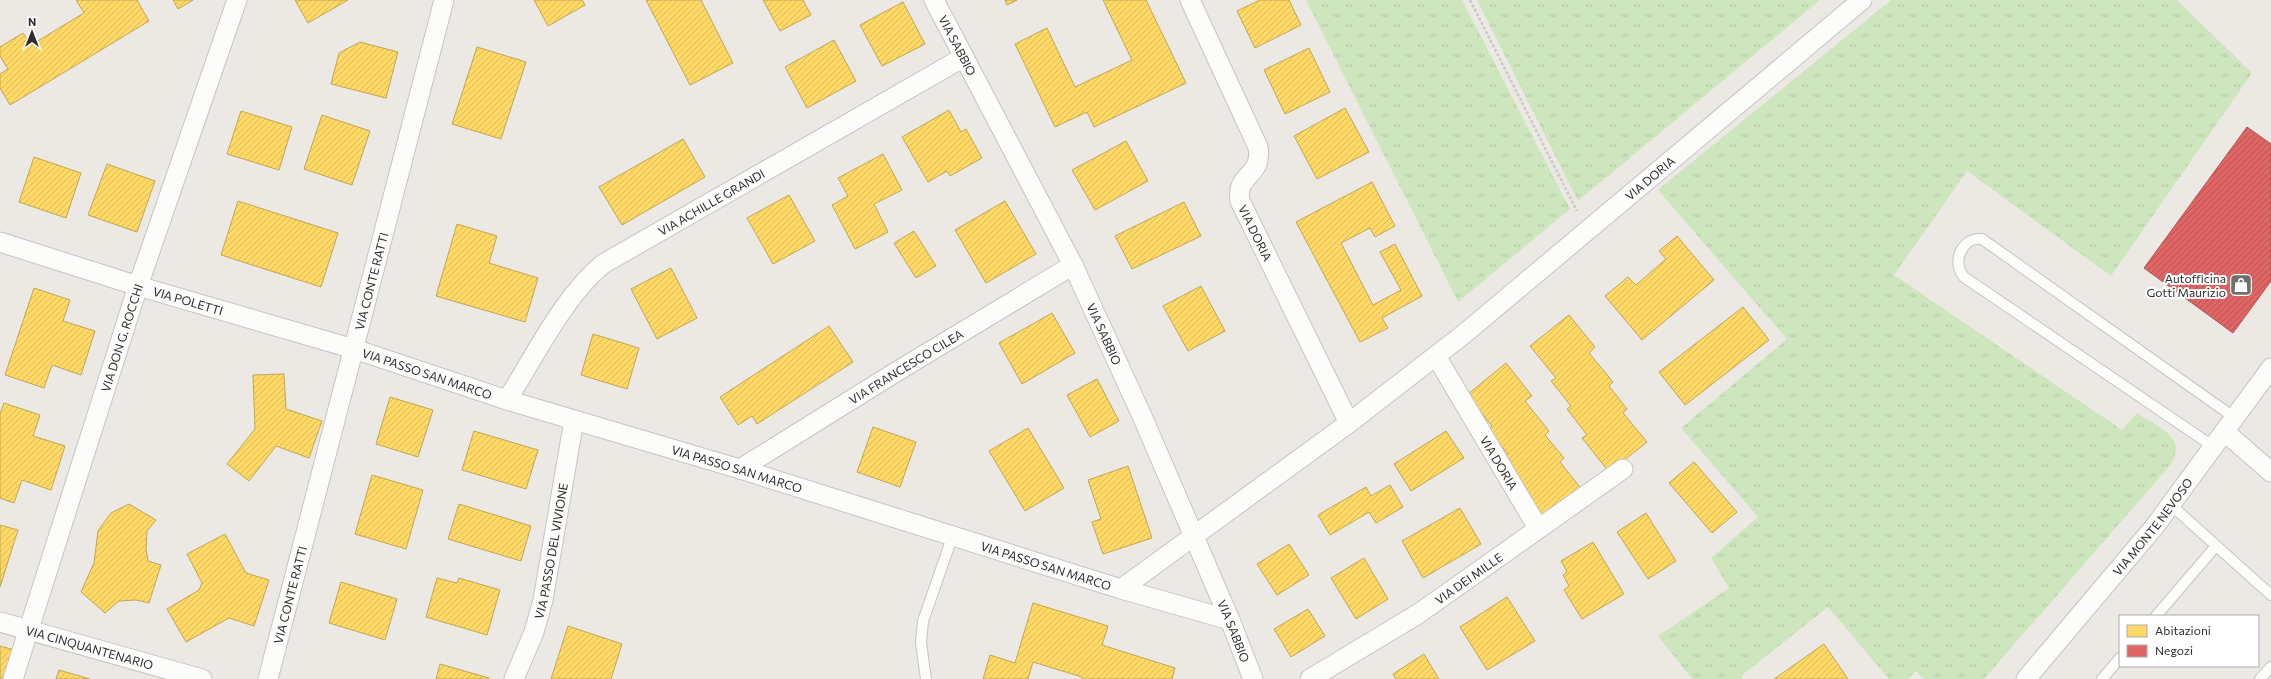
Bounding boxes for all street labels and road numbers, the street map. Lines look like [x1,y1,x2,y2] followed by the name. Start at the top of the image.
[936,13,979,78] street label: VIA SABBIO
[1622,153,1677,203] street label: VIA DORIA
[656,166,767,238] street label: VIA ACHILLE GRANDI
[1236,203,1275,263] street label: VIA DORIA
[352,231,391,332] street label: VIA CONTE RATTI
[98,282,145,394] street label: VIA DON G. ROCCHI
[151,284,225,317] street label: VIA POLETTI
[1084,301,1125,367] street label: VIA SABBIO
[846,326,965,407] street label: VIA FRANCESCO CILEA
[360,345,494,402] street label: VIA PASSO SAN MARCO
[1478,433,1521,492] street label: VIA DORIA
[670,442,804,495] street label: VIA PASSO SAN MARCO
[2109,475,2195,578] street label: VIA MONTE NEVOSO
[531,482,570,620] street label: VIA PASSO DEL VIVIONE
[979,538,1113,593] street label: VIA PASSO SAN MARCO
[270,544,309,645] street label: VIA CONTE RATTI
[1432,550,1505,607] street label: VIA DEI MILLE
[1215,597,1253,664] street label: VIA SABBIO
[24,623,155,672] street label: VIA CINQUANTENARIO

